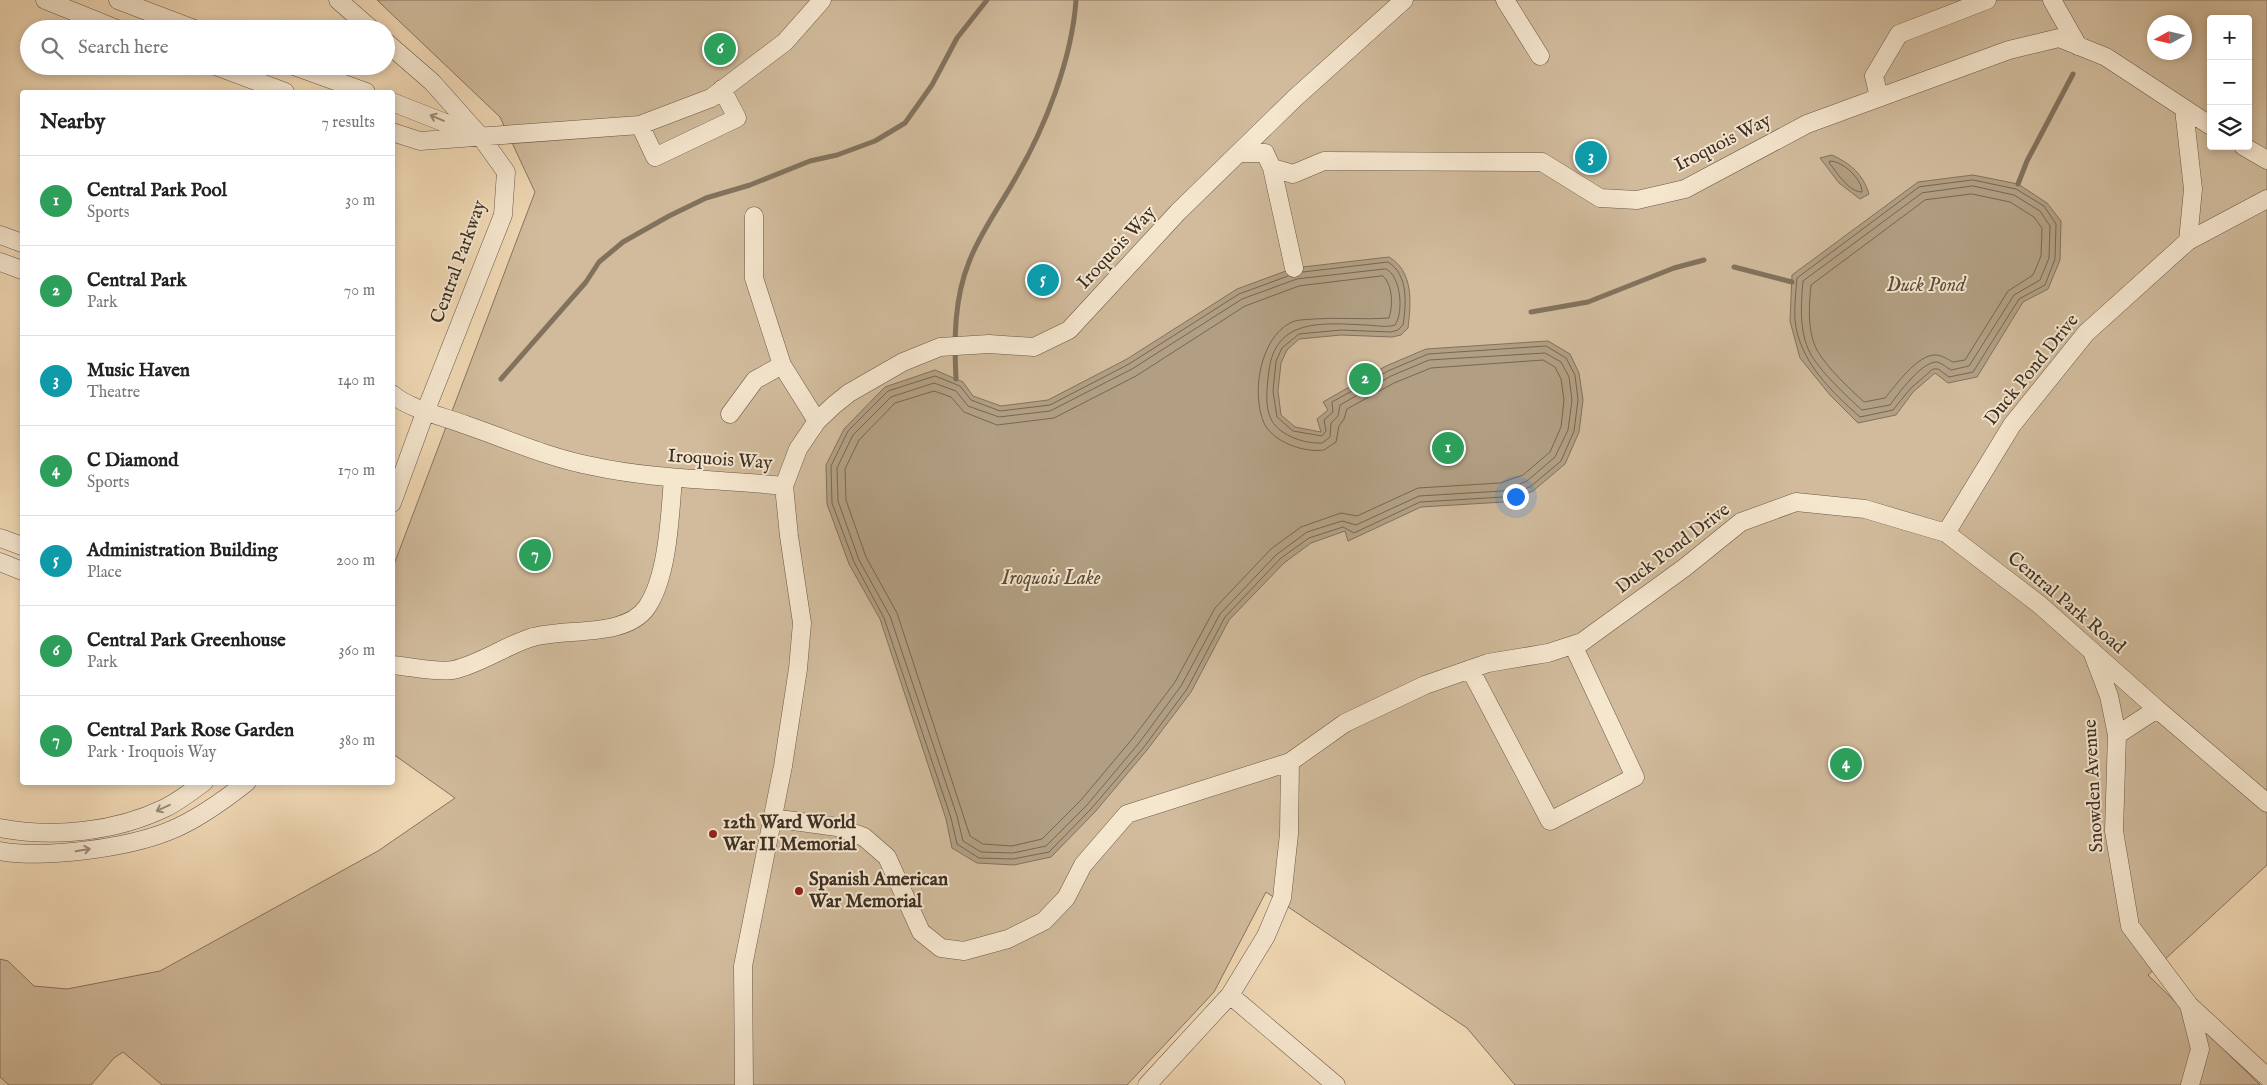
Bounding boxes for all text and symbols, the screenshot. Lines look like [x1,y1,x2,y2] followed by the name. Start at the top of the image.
[2147,15,2192,60] north arrow
[2207,15,2252,150] map controls
[2207,15,2252,60] button: +
[20,20,395,75] search box
[704,30,736,68] pin: 6
[38,34,66,62] icon: search
[78,36,169,60] text: Search here
[2207,60,2252,105] button: −
[2207,105,2252,150] button: layers
[1671,108,1776,178] street label: Iroquois Way
[40,109,105,136] text: Nearby
[321,113,375,133] text: 7 results
[430,113,445,123] one-way arrow
[1575,138,1607,176] pin: 3
[87,179,227,203] text: Central Park Pool
[53,191,59,211] text: 1
[345,191,375,211] text: 30 m
[426,197,493,327] street label: Central Parkway
[1072,201,1162,295] street label: Iroquois Way
[87,203,129,223] text: Sports
[1027,261,1059,299] pin: 5
[87,269,187,293] text: Central Park
[1887,273,1967,298] water label: Duck Pond
[52,281,60,301] text: 2
[344,281,375,301] text: 70 m
[87,293,117,313] text: Park
[1980,309,2085,431] street label: Duck Pond Drive
[87,359,190,383] text: Music Haven
[1349,360,1381,398] pin: 2
[53,371,59,391] text: 3
[337,371,375,391] text: 140 m
[87,383,140,403] text: Theatre
[1432,429,1464,467] pin: 1
[667,444,774,476] street label: Iroquois Way
[87,449,178,473] text: C Diamond
[52,461,60,481] text: 4
[338,461,375,481] text: 170 m
[87,473,129,493] text: Sports
[1503,484,1529,510] your location
[1611,498,1735,600] street label: Duck Pond Drive
[519,536,551,574] pin: 7
[87,539,278,563] text: Administration Building
[2002,547,2131,660] street label: Central Park Road
[53,551,59,571] text: 5
[336,551,375,571] text: 200 m
[87,563,122,583] text: Place
[1001,566,1101,591] water label: Iroquois Lake
[87,629,286,653] text: Central Park Greenhouse
[53,641,59,661] text: 6
[339,641,375,661] text: 360 m
[87,653,117,673] text: Park
[2079,718,2109,853] street label: Snowden Avenue
[87,719,294,743] text: Central Park Rose Garden
[52,731,60,751] text: 7
[339,731,375,751] text: 380 m
[87,743,216,763] text: Park · Iroquois Way
[1830,745,1862,783] pin: 4
[156,804,171,813] one-way arrow
[722,811,857,857] place label: 12th Ward World War II Memorial
[707,828,719,840] marker: 12th Ward World War II Memorial
[75,845,91,855] one-way arrow
[808,868,948,914] place label: Spanish American War Memorial
[793,885,805,897] marker: Spanish American War Memorial

